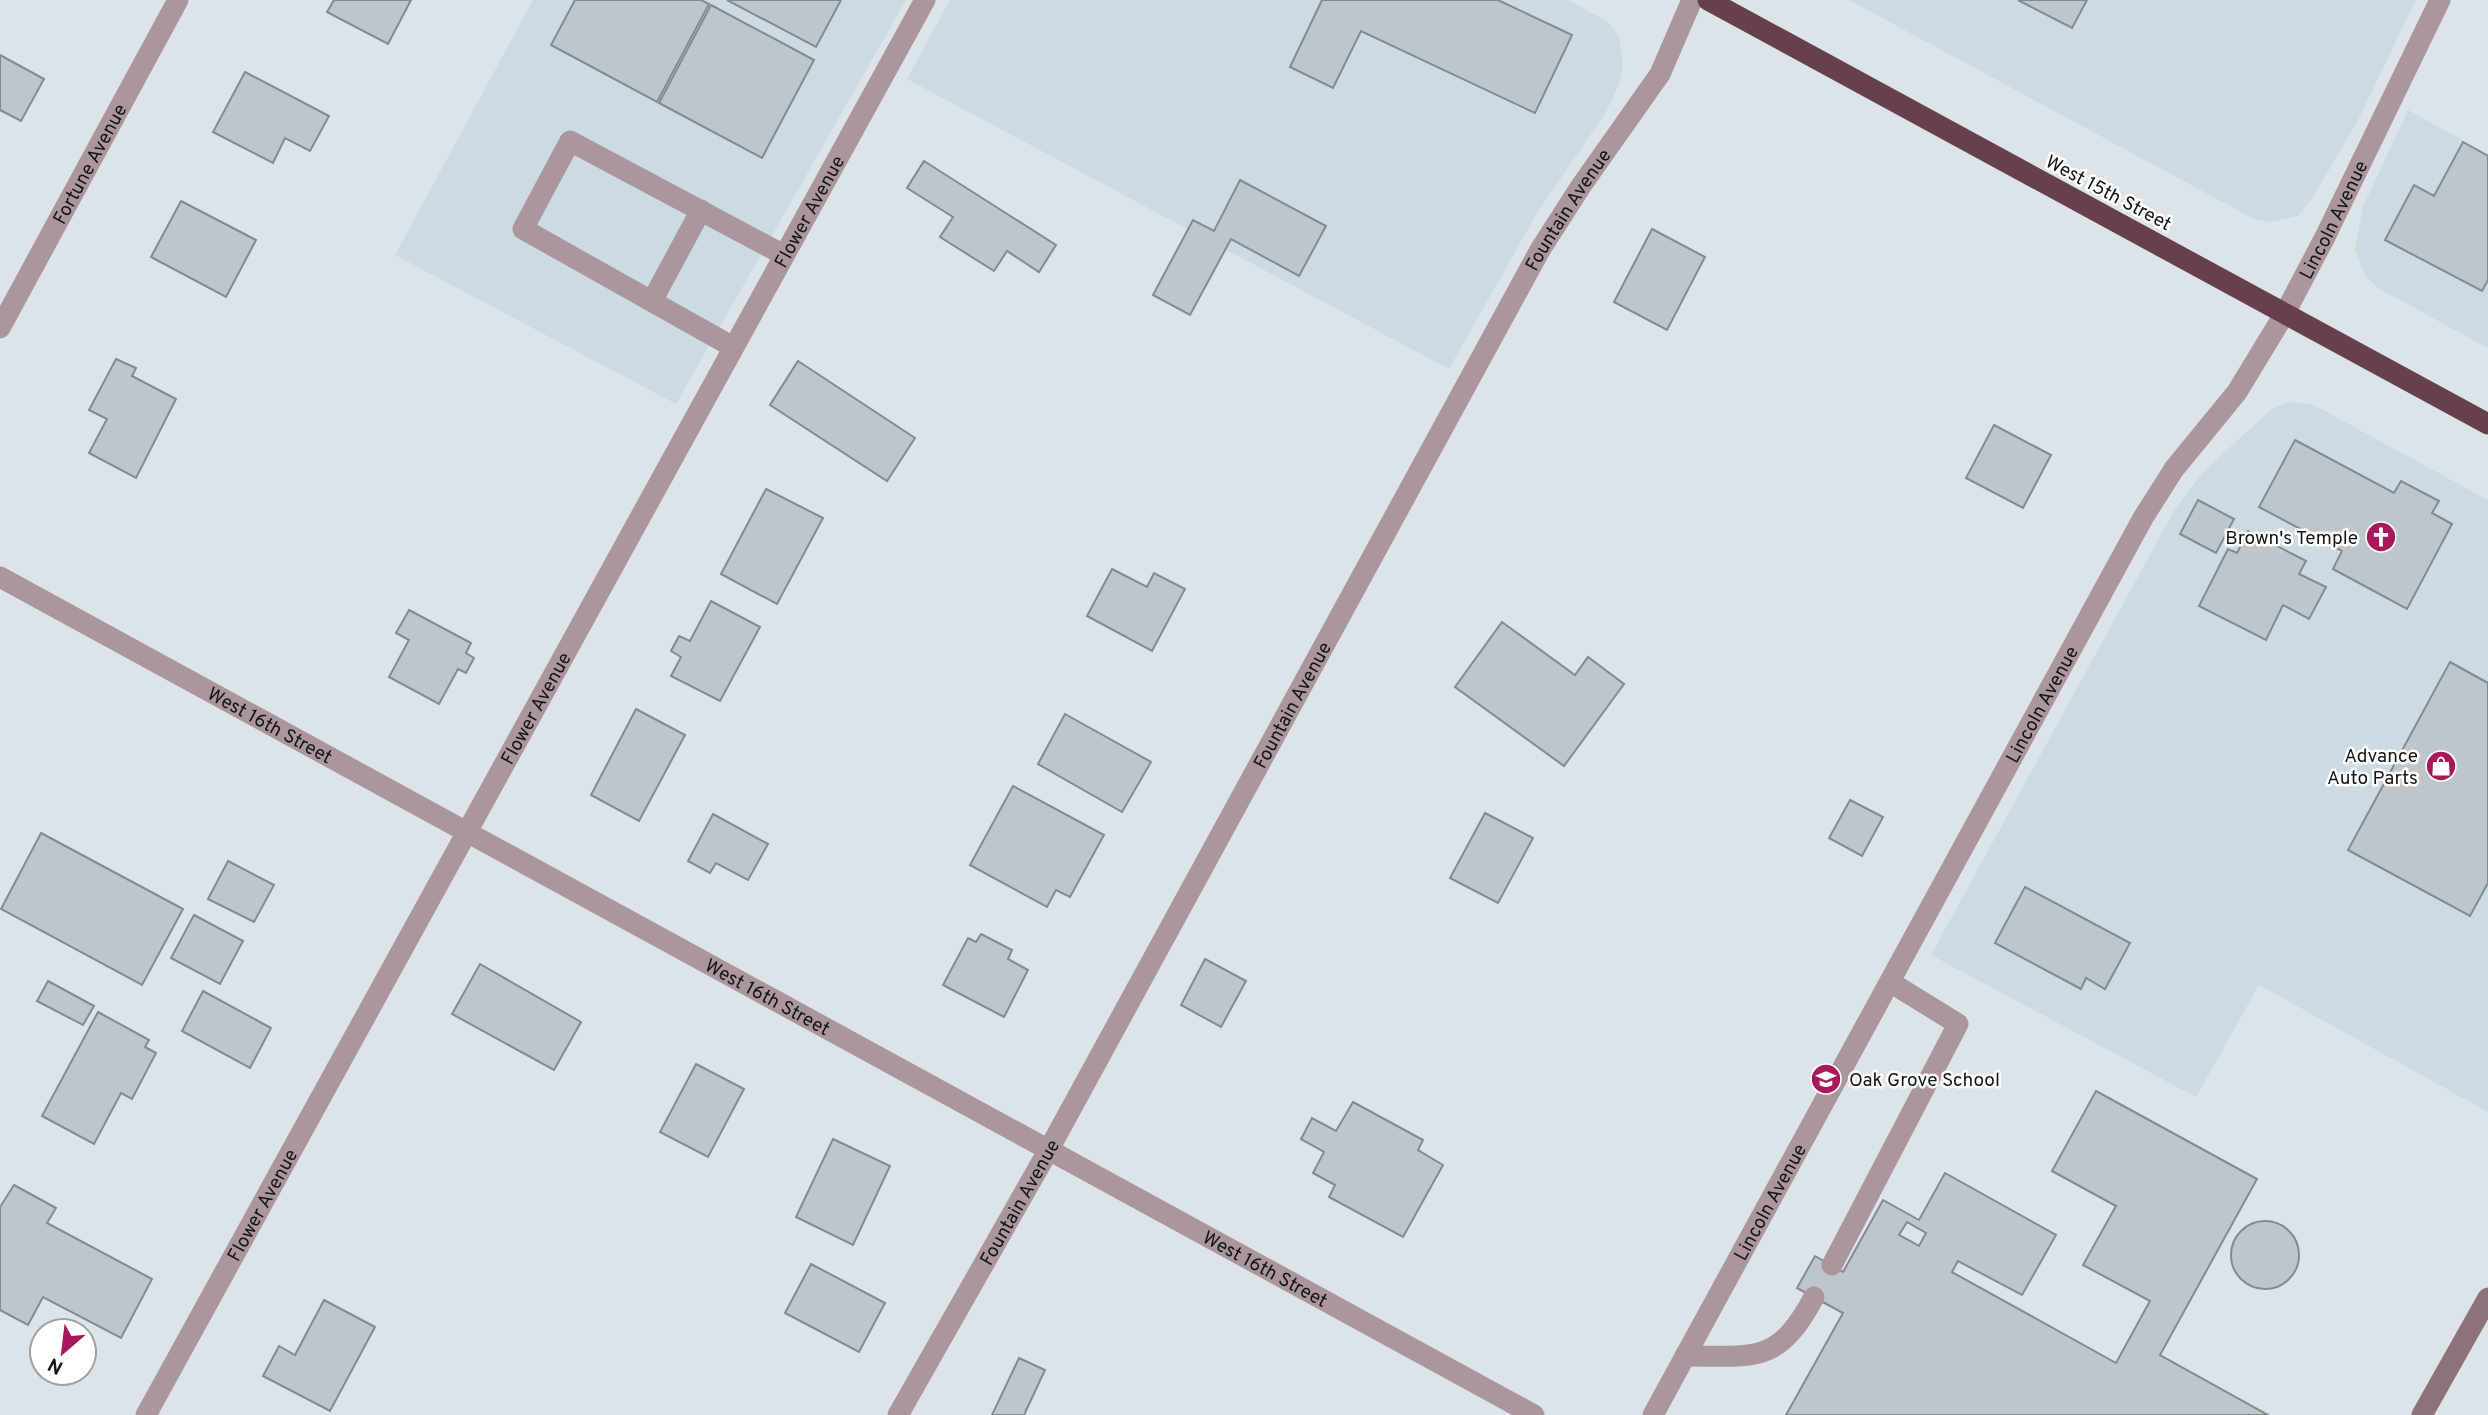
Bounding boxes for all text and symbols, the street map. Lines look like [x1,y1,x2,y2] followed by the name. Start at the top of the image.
[49,100,133,229] street label: Fortune Avenue
[1521,145,1617,276] street label: Fountain Avenue
[2041,151,2175,237] street label: West 15th Street
[770,152,851,273] street label: Flower Avenue
[2295,157,2374,284] street label: Lincoln Avenue
[2364,520,2398,554] church icon: Brown's Temple
[2225,527,2358,551] place label: Brown's Temple
[1249,638,1338,773] street label: Fountain Avenue
[2001,642,2085,768] street label: Lincoln Avenue
[496,649,578,769] street label: Flower Avenue
[203,683,336,770] street label: West 16th Street
[2327,745,2418,791] place label: Advance Auto Parts
[2424,749,2458,783] shop icon: Advance Auto Parts
[700,954,834,1042] street label: West 16th Street
[1809,1062,1843,1096] school or university icon: Oak Grove School
[1849,1069,2000,1093] place label: Oak Grove School
[976,1136,1066,1270] street label: Fountain Avenue
[1730,1140,1813,1265] street label: Lincoln Avenue
[223,1145,304,1266] street label: Flower Avenue
[1198,1226,1331,1314] street label: West 16th Street
[28,1317,98,1387] north arrow
[44,1351,68,1379] text: N

